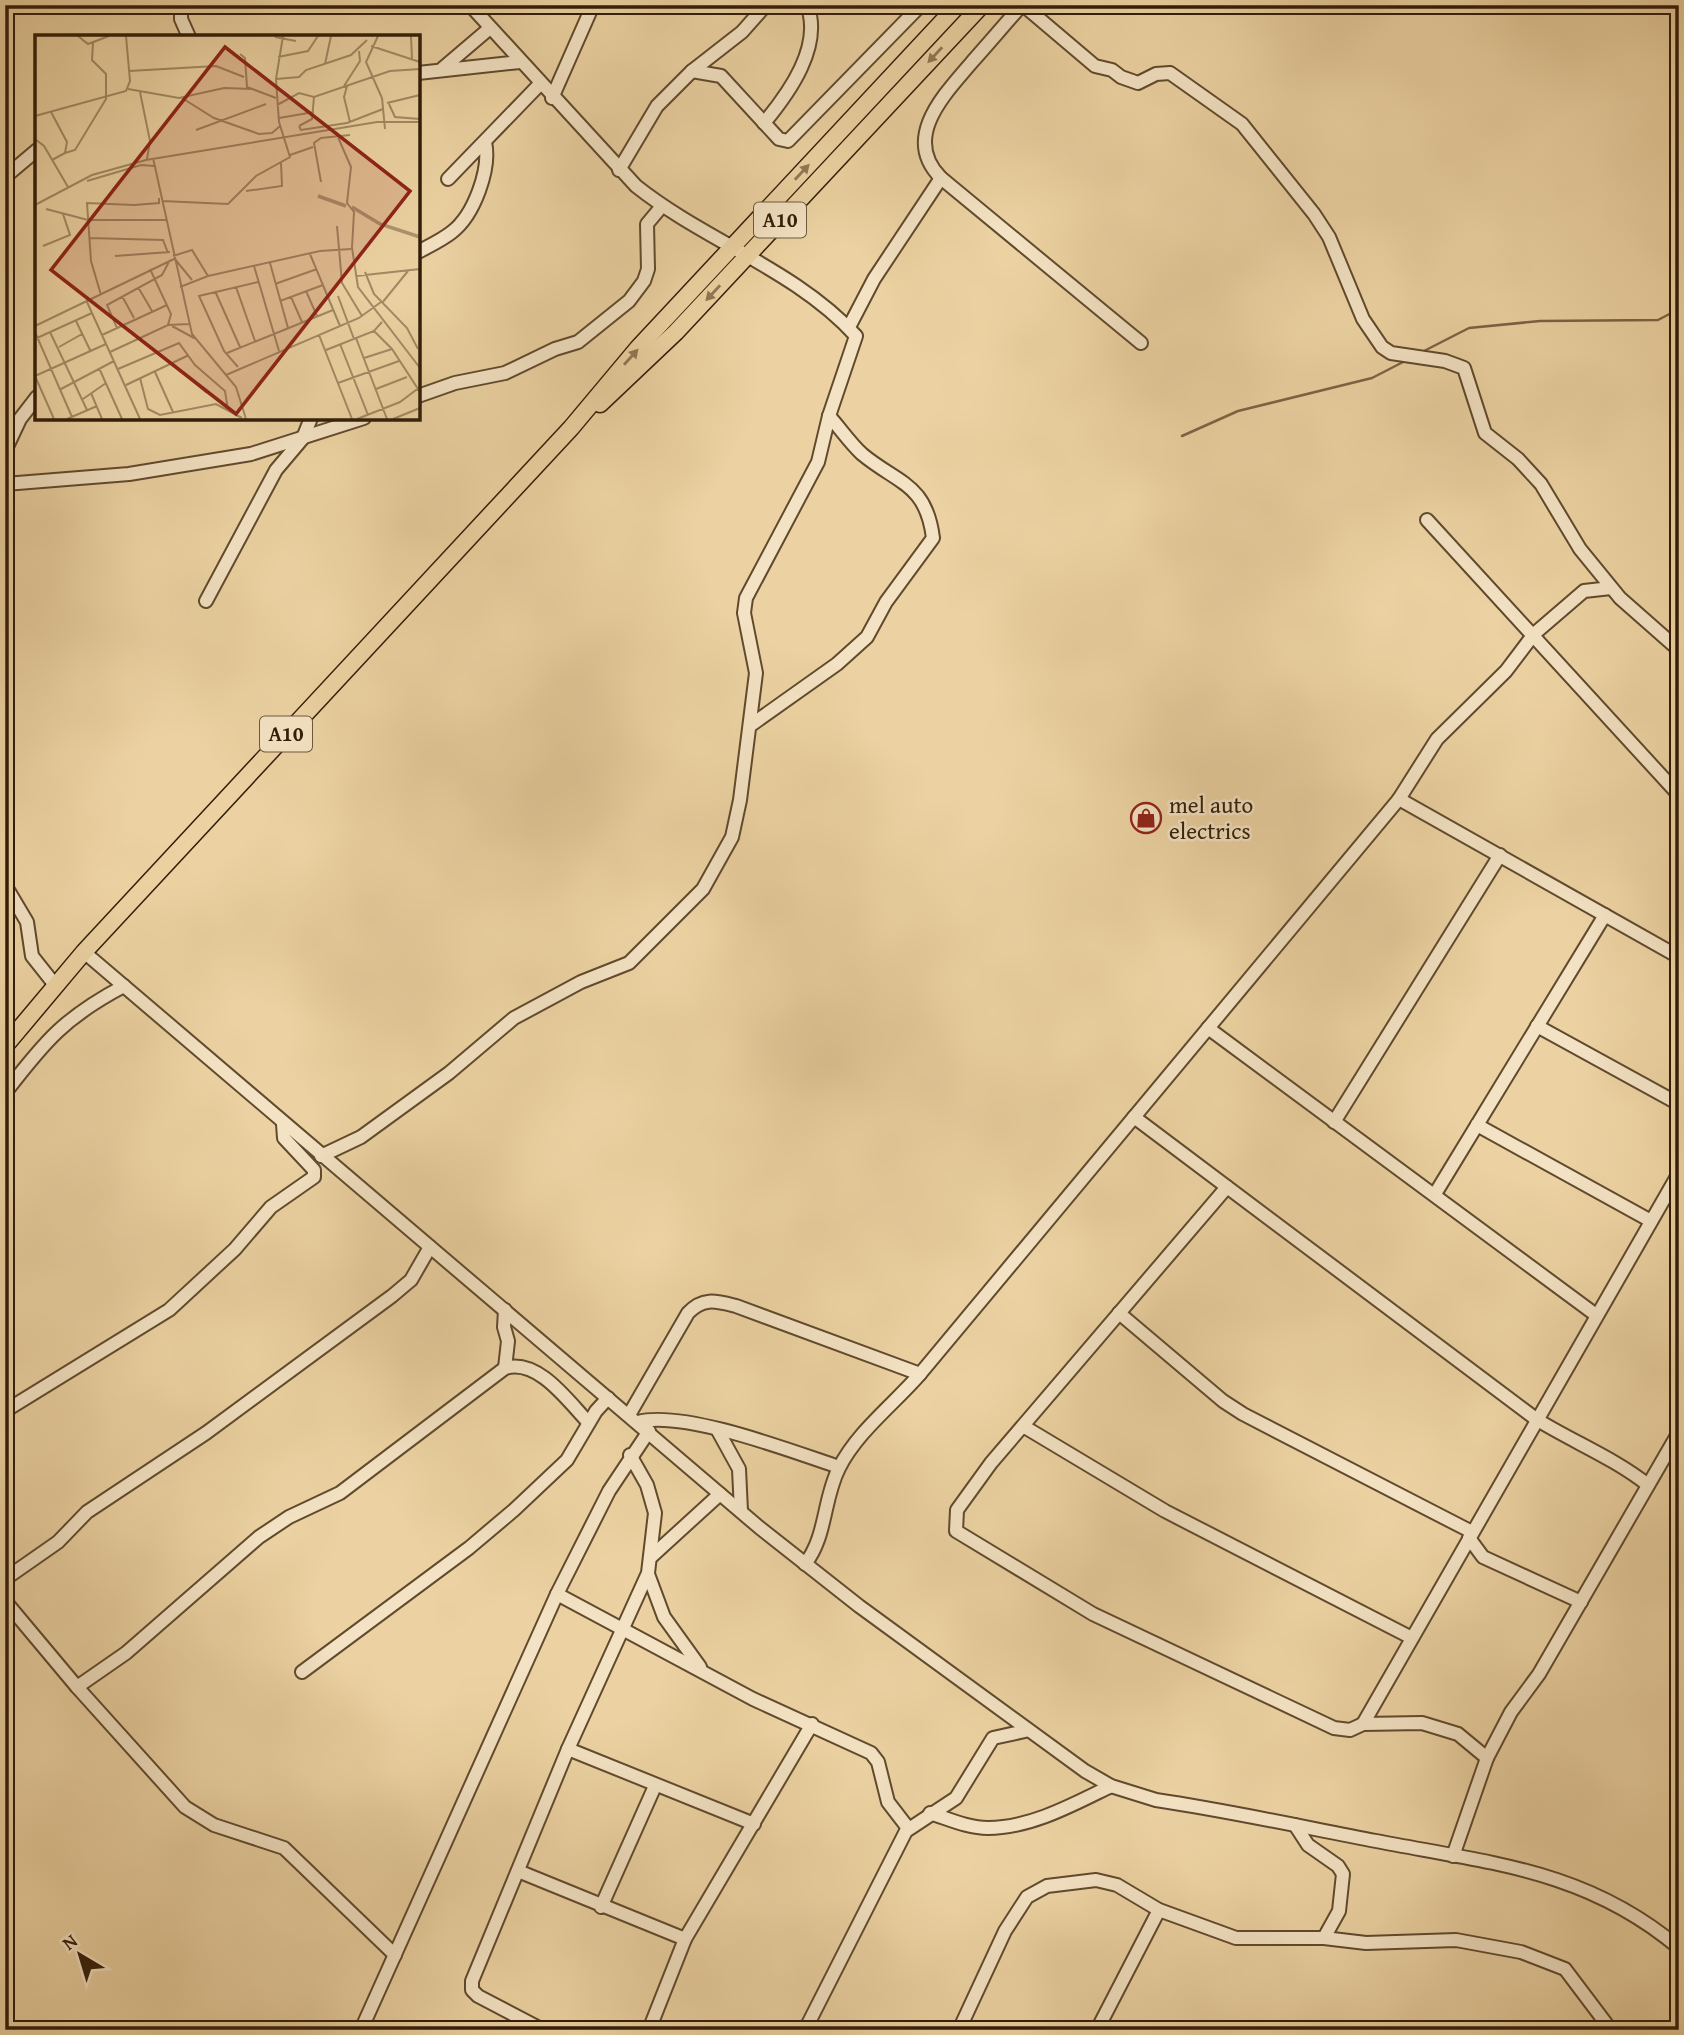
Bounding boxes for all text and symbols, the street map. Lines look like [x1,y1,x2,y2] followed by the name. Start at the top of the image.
[35,35,420,420] inset map
[928,46,944,63] one-way arrow
[794,164,810,181] one-way arrow
[754,202,806,238] road number: A10
[706,284,722,301] one-way arrow
[623,348,638,365] one-way arrow
[260,716,312,752] road number: A10
[1169,788,1253,847] place label: mel auto electrics
[1129,801,1163,835] shop icon: mel auto electrics
[46,1920,116,1990] north arrow
[56,1926,83,1957] text: N

